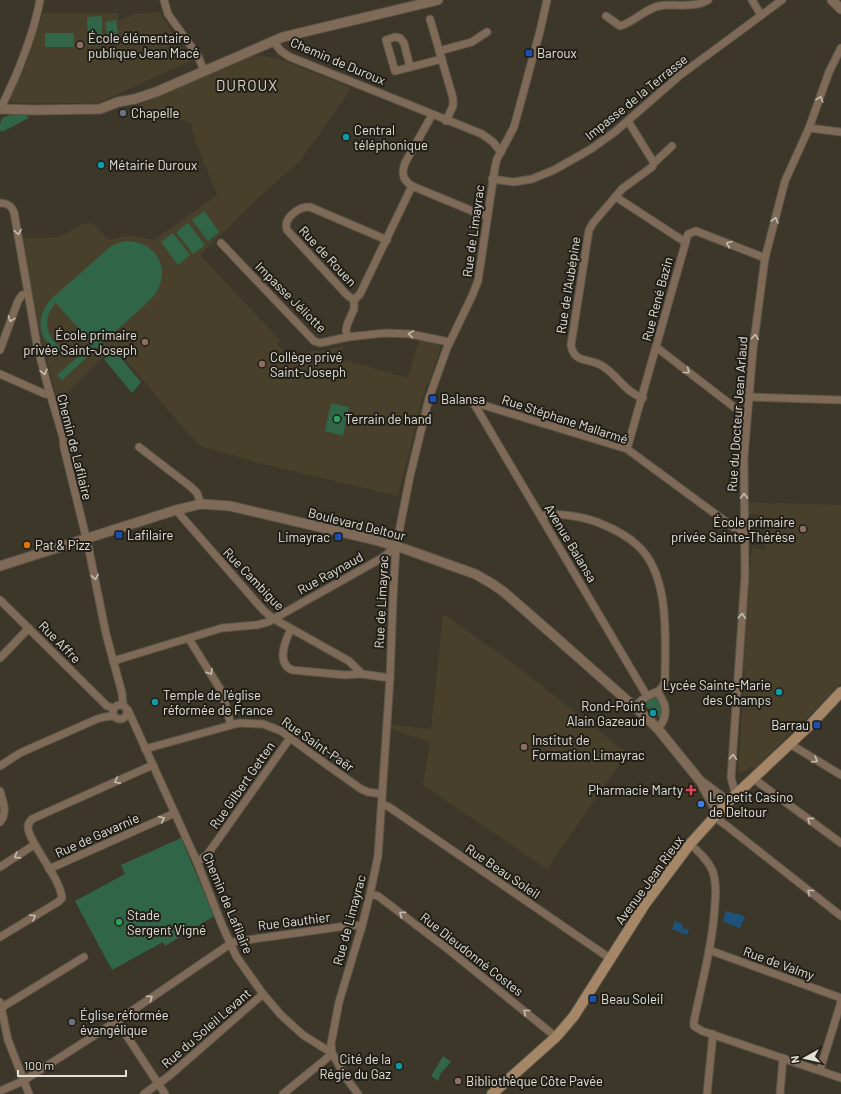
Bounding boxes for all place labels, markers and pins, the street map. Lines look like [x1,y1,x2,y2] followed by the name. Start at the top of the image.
[88,30,199,61] place label: École élémentaire publique Jean Macé
[75,40,85,50] marker: École élémentaire publique Jean Macé
[537,45,577,61] place label: Baroux
[524,48,534,58] marker: Baroux
[131,105,180,121] place label: Chapelle
[118,108,128,118] marker: Chapelle
[354,122,428,153] place label: Central téléphonique
[341,132,351,142] marker: Central téléphonique
[109,157,197,173] place label: Métairie Duroux
[96,160,106,170] marker: Métairie Duroux
[23,327,137,358] place label: École primaire privée Saint-Joseph
[140,337,150,347] marker: École primaire privée Saint-Joseph
[270,349,346,380] place label: Collège privé Saint-Joseph
[257,359,267,369] marker: Collège privé Saint-Joseph
[441,391,485,407] place label: Balansa
[428,394,438,404] marker: Balansa
[345,411,432,427] place label: Terrain de hand
[332,414,342,424] marker: Terrain de hand
[671,514,795,545] place label: École primaire privée Sainte-Thérèse
[798,524,808,534] marker: École primaire privée Sainte-Thérèse
[127,527,174,543] place label: Lafilaire
[278,529,330,545] place label: Limayrac
[114,530,124,540] marker: Lafilaire
[333,532,343,542] marker: Limayrac
[35,537,91,553] place label: Pat & Pizz
[22,540,32,550] marker: Pat & Pizz
[663,677,771,708] place label: Lycée Sainte-Marie des Champs
[163,687,273,718] place label: Temple de l'église réformée de France
[774,687,784,697] marker: Lycée Sainte-Marie des Champs
[150,697,160,707] marker: Temple de l'église réformée de France
[567,698,645,729] place label: Rond-Point Alain Gazeaud
[648,708,658,718] marker: Rond-Point Alain Gazeaud
[771,717,809,733] place label: Barrau
[812,720,822,730] marker: Barrau
[532,732,645,763] place label: Institut de Formation Limayrac
[519,742,529,752] marker: Institut de Formation Limayrac
[588,782,683,798] place label: Pharmacie Marty
[686,785,696,795] marker: Pharmacie Marty
[709,789,793,820] place label: Le petit Casino de Deltour
[696,799,706,809] marker: Le petit Casino de Deltour
[127,907,206,938] place label: Stade Sergent Vigné
[114,917,124,927] marker: Stade Sergent Vigné
[601,991,663,1007] place label: Beau Soleil
[588,994,598,1004] marker: Beau Soleil
[80,1007,169,1038] place label: Église réformée évangélique
[67,1017,77,1027] marker: Église réformée évangélique
[319,1051,391,1082] place label: Cité de la Régie du Gaz
[394,1061,404,1071] marker: Cité de la Régie du Gaz
[466,1073,603,1089] place label: Bibliothèque Côte Pavée
[453,1076,463,1086] marker: Bibliothèque Côte Pavée

